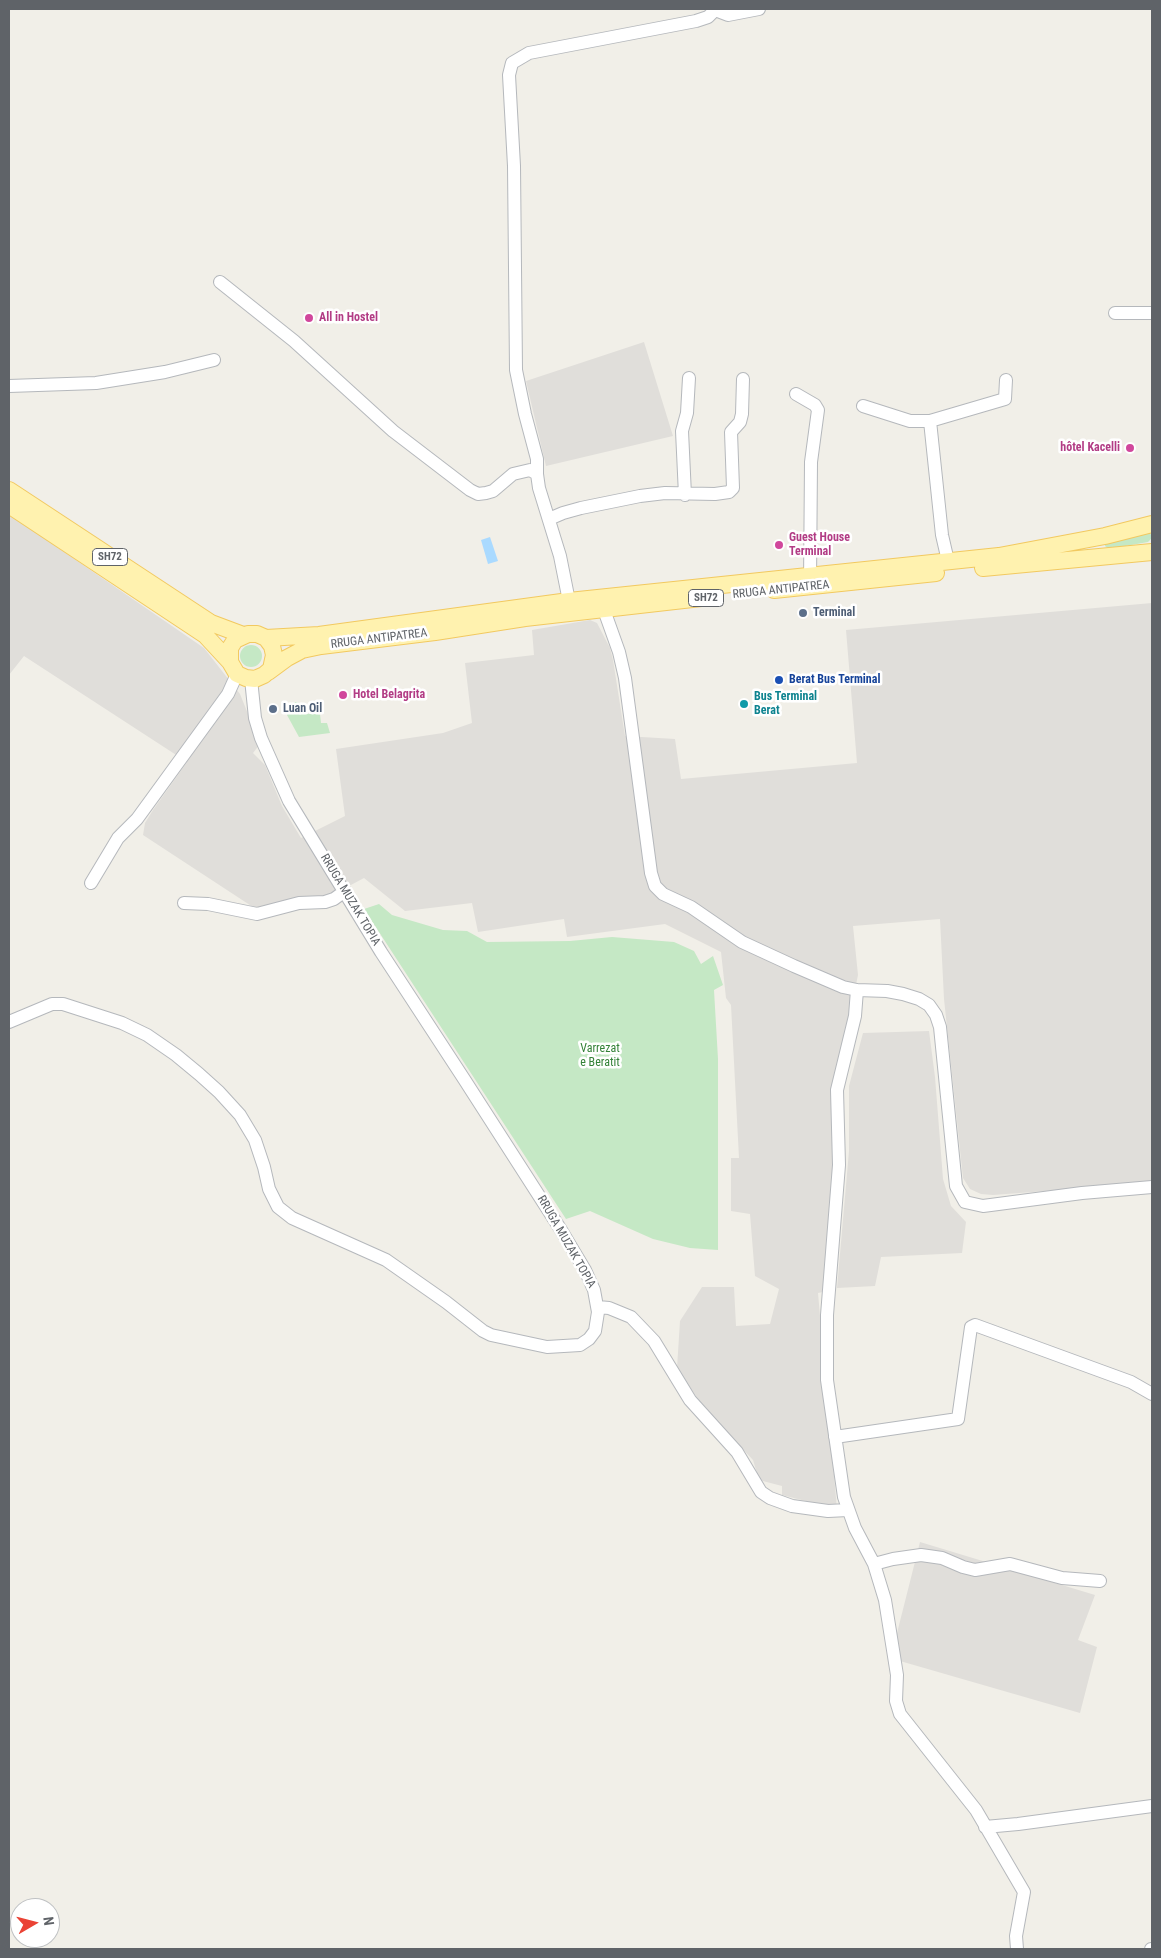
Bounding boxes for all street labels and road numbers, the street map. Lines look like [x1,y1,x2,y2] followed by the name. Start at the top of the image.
[92,548,128,566] road number: SH72
[732,578,830,602] street label: RRUGA ANTIPATREA
[688,590,724,606] road number: SH72
[330,626,428,652] street label: RRUGA ANTIPATREA
[317,851,383,949] street label: RRUGA MUZAK TOPIA
[534,1193,598,1291] street label: RRUGA MUZAK TOPIA

